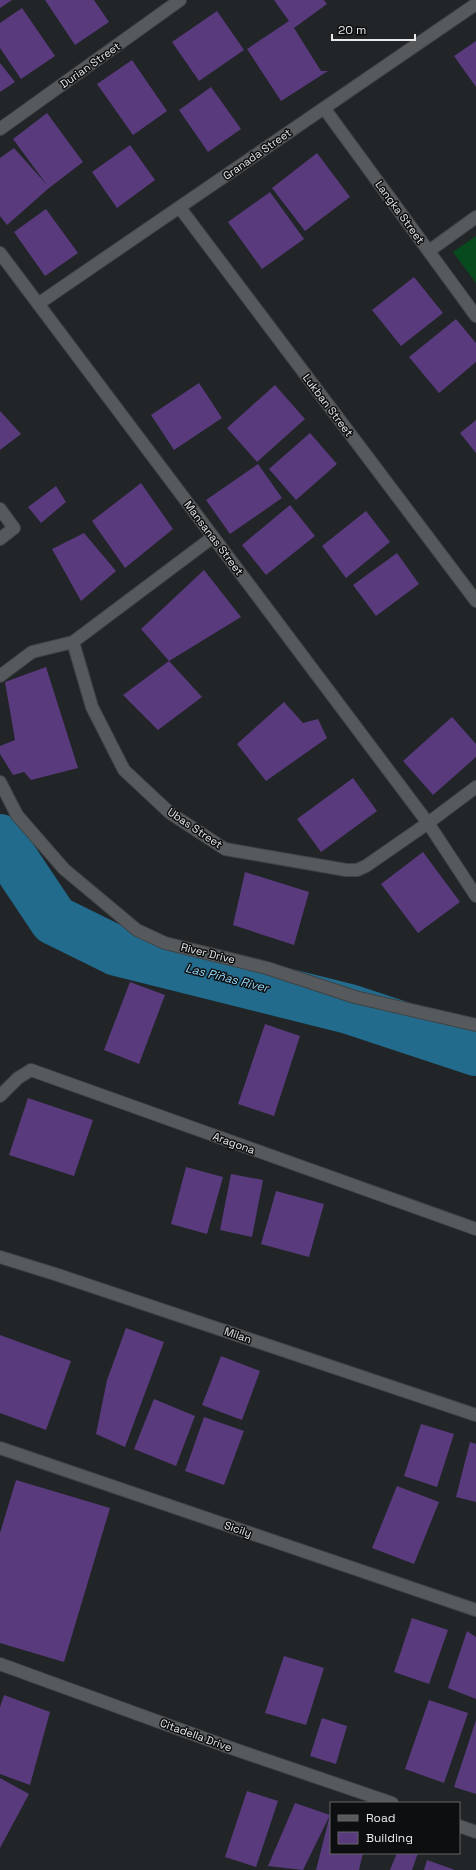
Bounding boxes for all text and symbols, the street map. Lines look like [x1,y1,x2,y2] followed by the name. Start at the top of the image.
[332,16,415,42] scale bar
[338,22,366,38] text: 20 m
[57,39,123,91] street label: Durian Street
[220,125,294,183] street label: Granada Street
[372,178,428,246] street label: Langka Street
[300,371,356,439] street label: Lukban Street
[181,498,247,578] street label: Mansanas Street
[165,805,225,851] street label: Ubas Street
[180,940,236,966] street label: River Drive
[184,960,272,996] water label: Las Piñas River
[211,1129,258,1157] street label: Aragona
[222,1324,254,1346] street label: Milan
[222,1518,254,1540] street label: Sicily
[158,1716,234,1754] street label: Citadella Drive
[330,1802,460,1854] legend
[366,1810,395,1826] text: Road
[366,1830,413,1846] text: Building

